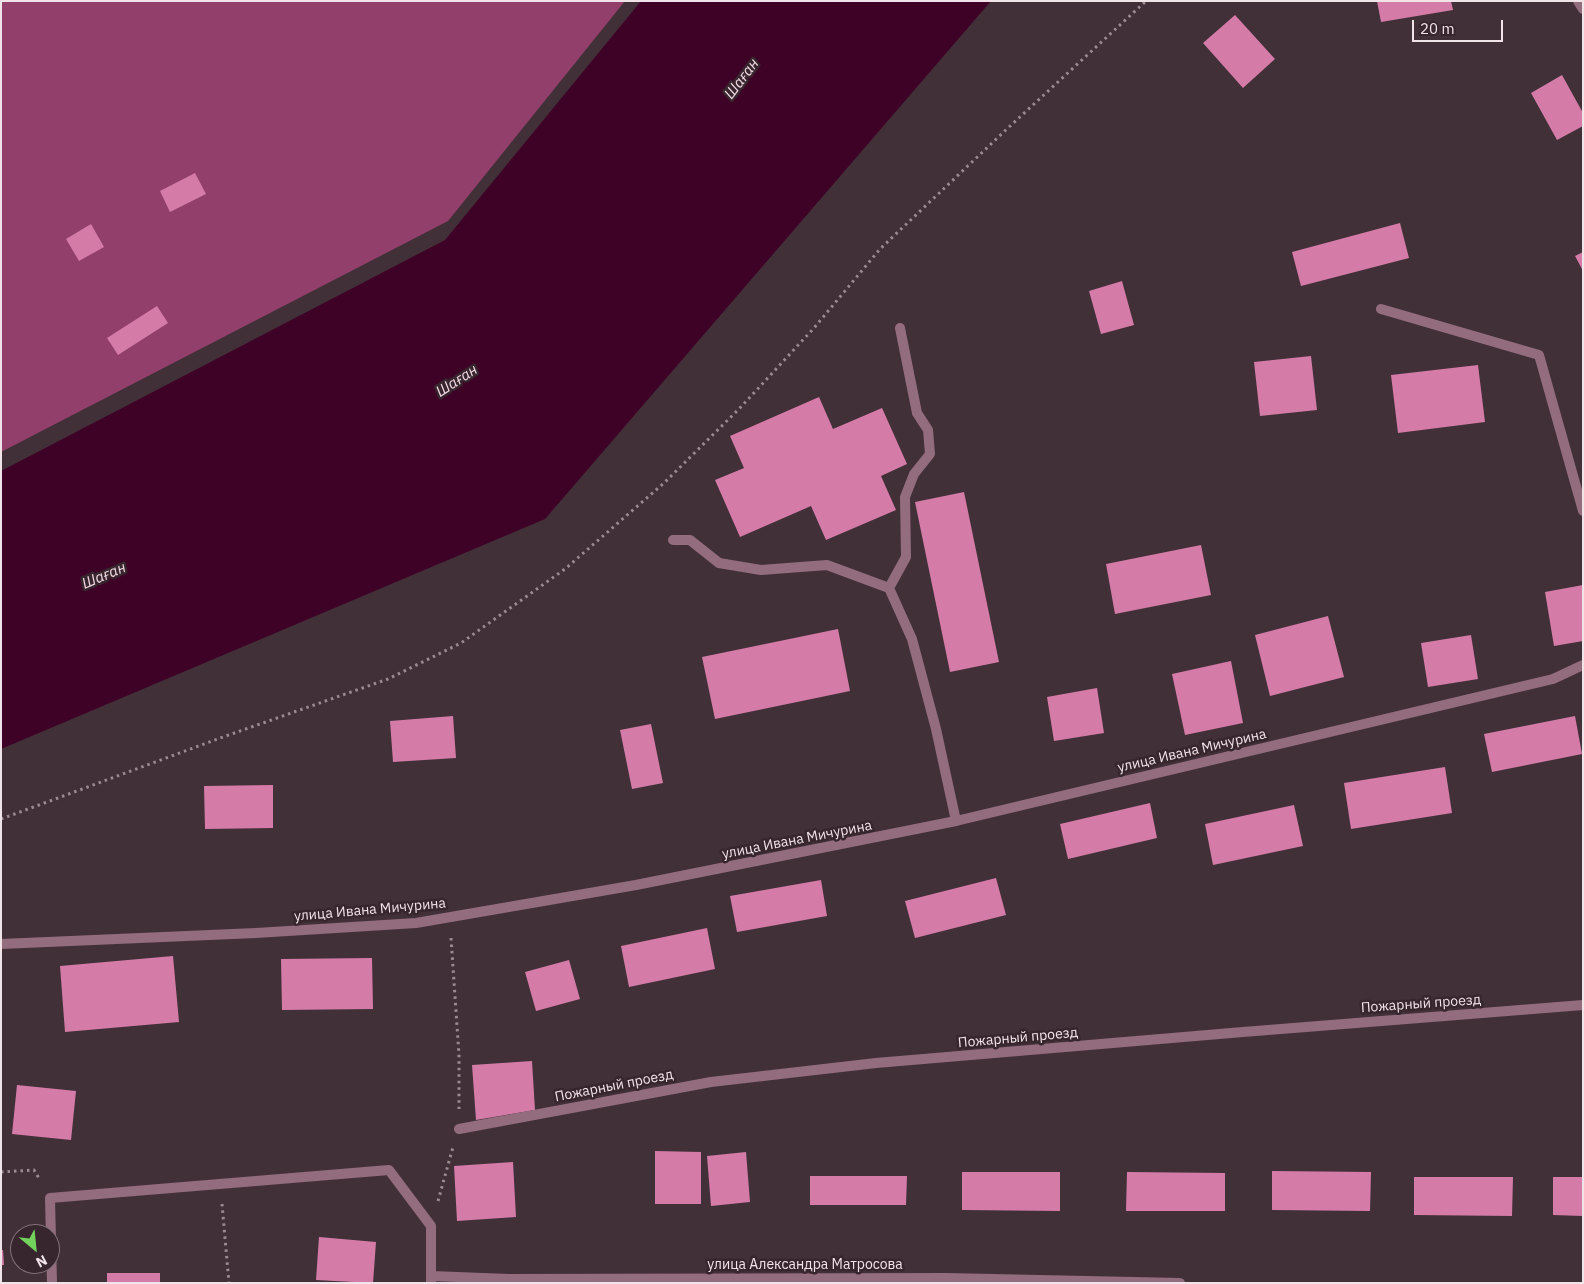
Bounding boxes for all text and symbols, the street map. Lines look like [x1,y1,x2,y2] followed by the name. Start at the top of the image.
[1414,10,1505,42] scale bar
[1420,19,1455,38] text: 20 m
[721,55,763,103] water label: Шаған
[433,361,481,401] water label: Шаған
[79,559,129,593] water label: Шаған
[1116,726,1268,776] street label: улица Ивана Мичурина
[721,817,873,863] street label: улица Ивана Мичурина
[293,895,447,925] street label: улица Ивана Мичурина
[1360,991,1482,1017] street label: Пожарный проезд
[957,1024,1079,1052] street label: Пожарный проезд
[553,1066,675,1106] street label: Пожарный проезд
[10,1224,60,1274] north arrow
[33,1251,50,1272] text: N
[707,1257,903,1273] street label: улица Александра Матросова

